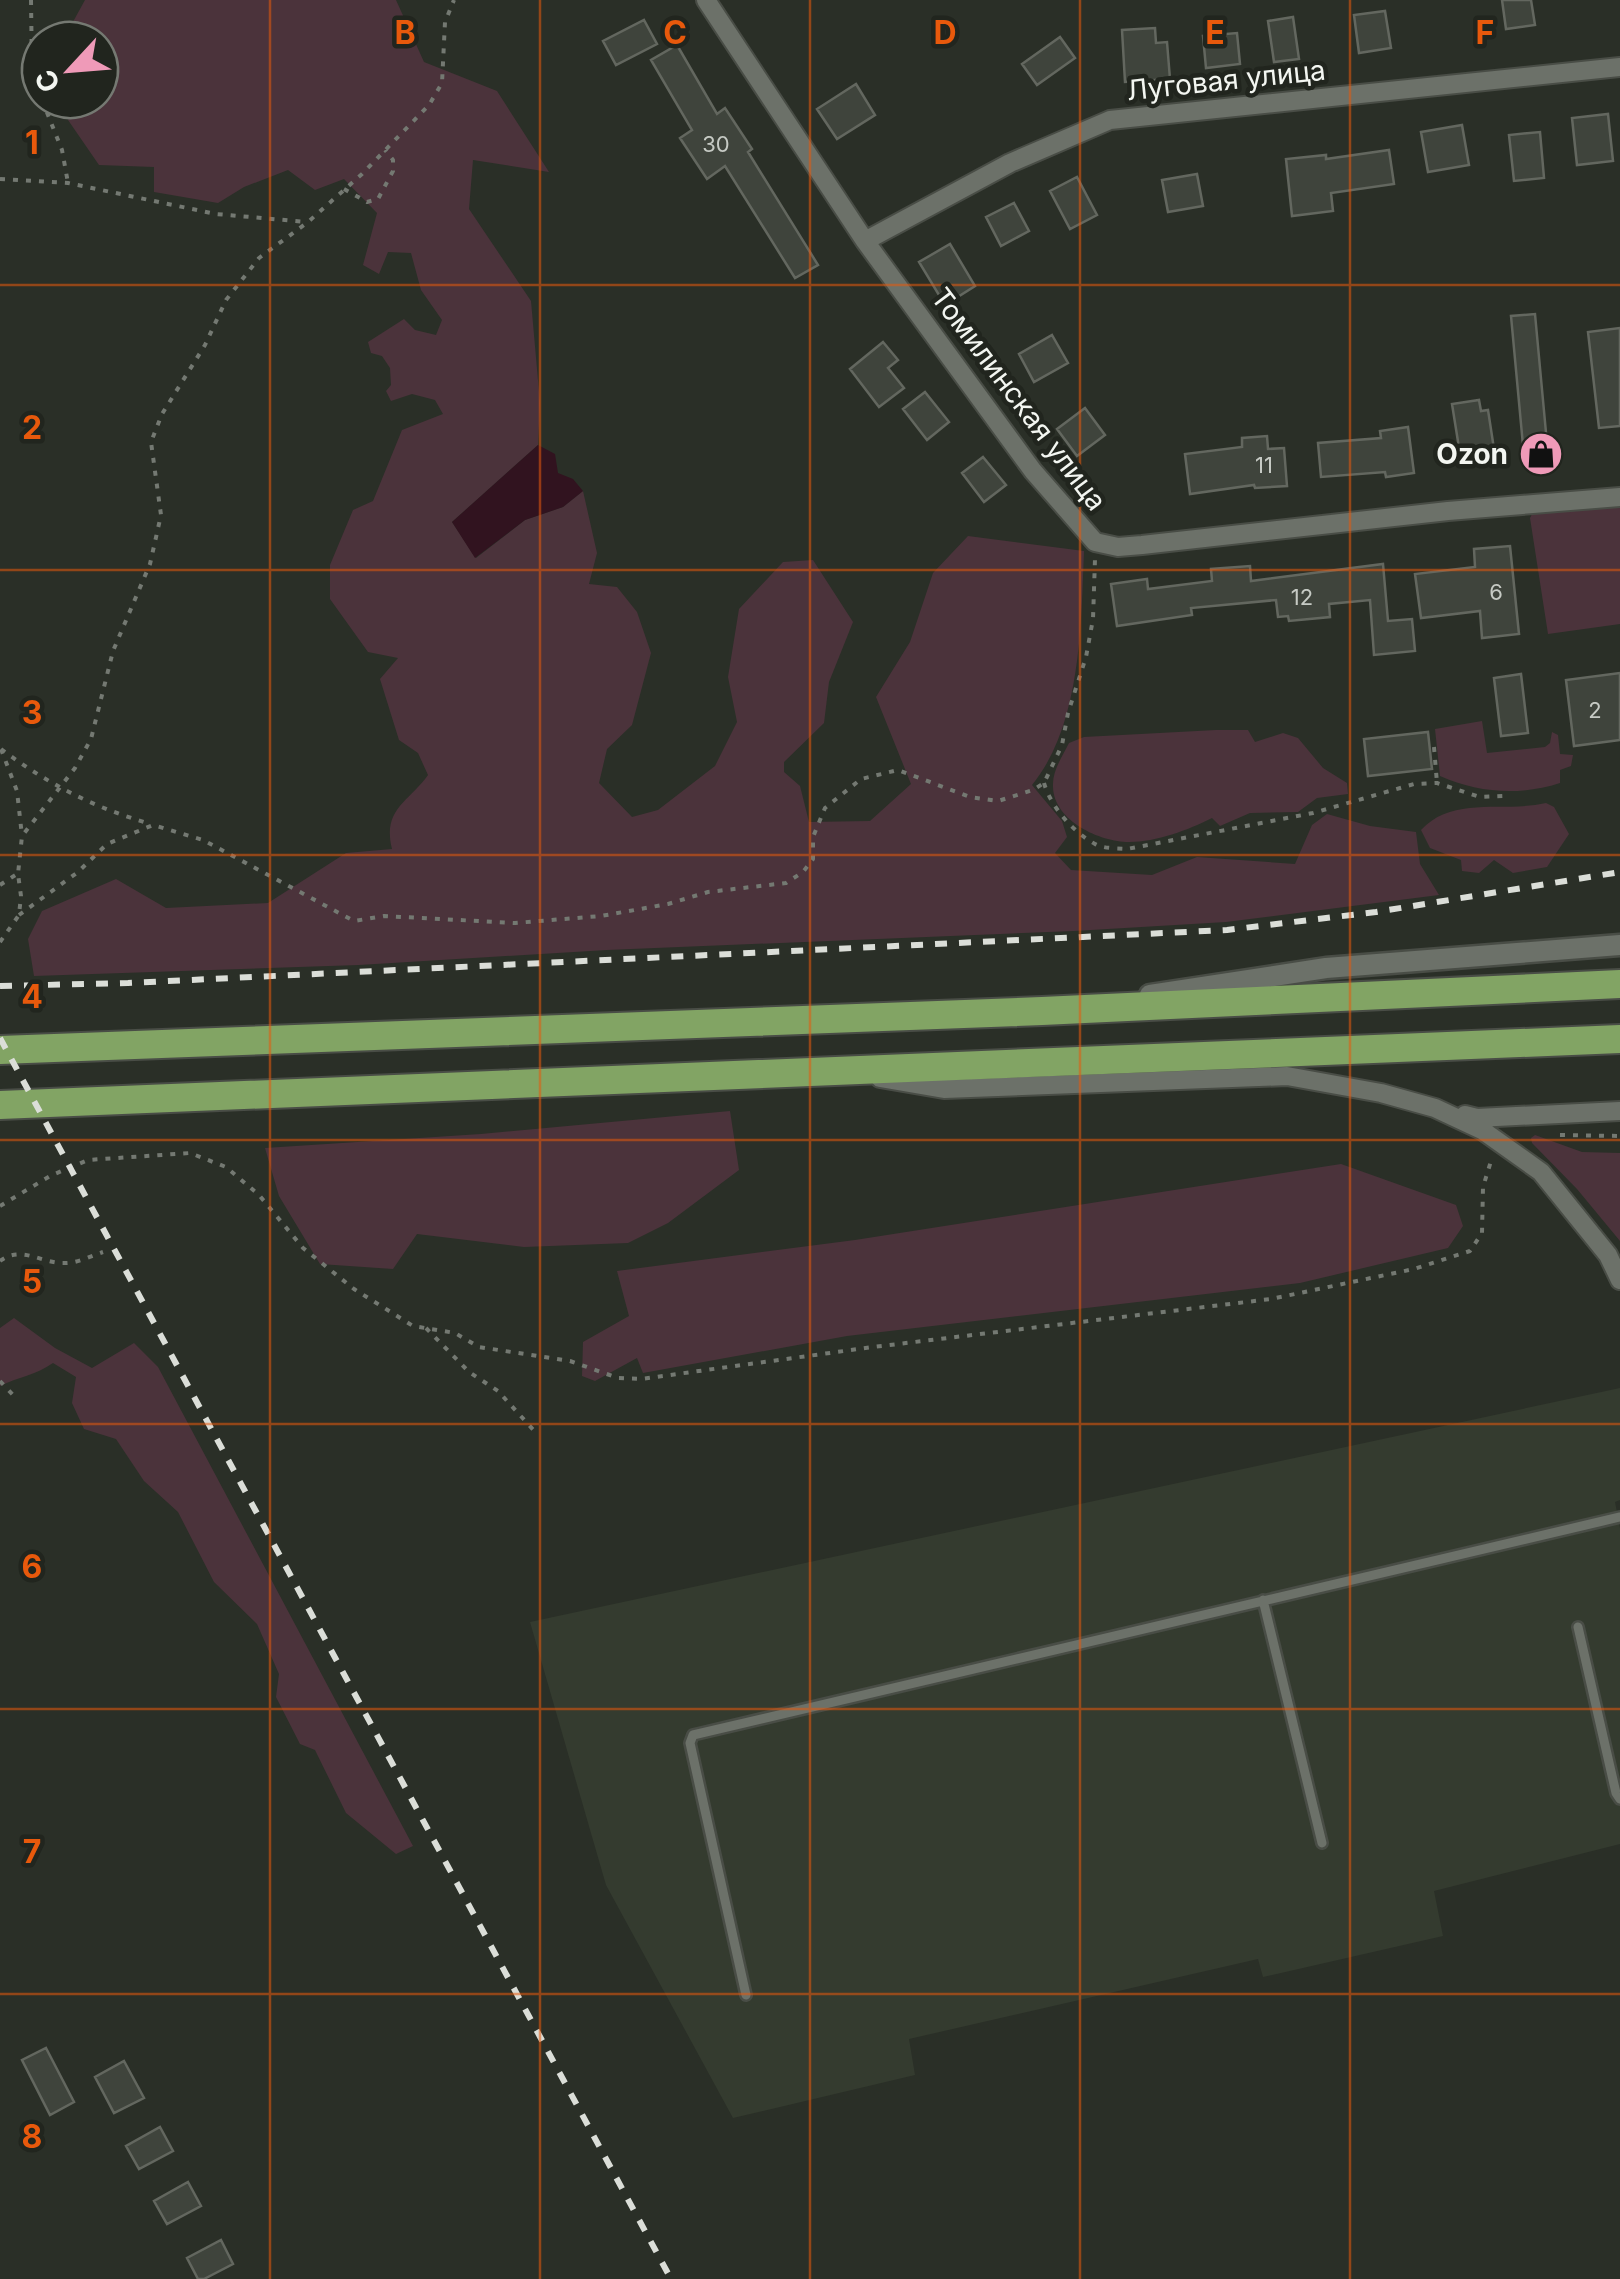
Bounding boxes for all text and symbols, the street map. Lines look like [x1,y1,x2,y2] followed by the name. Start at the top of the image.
[394,13,416,52] text: B
[663,13,687,52] text: C
[933,13,957,52] text: D
[1205,13,1225,52] text: E
[1476,13,1494,52] text: F
[20,20,120,120] north arrow
[1125,53,1327,107] street label: Луговая улица
[28,64,67,98] text: С
[25,123,39,162] text: 1
[702,131,730,157] house number: 30
[924,281,1114,517] street label: Томилинская улица
[22,408,42,447] text: 2
[1518,431,1564,477] shop icon: Ozon
[1436,437,1508,471] place label: Ozon
[1255,452,1273,478] house number: 11
[1489,579,1503,605] house number: 6
[1291,584,1313,610] house number: 12
[22,693,42,732] text: 3
[1588,697,1602,723] house number: 2
[21,977,43,1016] text: 4
[22,1262,42,1301] text: 5
[22,1547,42,1586] text: 6
[23,1832,41,1871] text: 7
[22,2117,42,2156] text: 8

